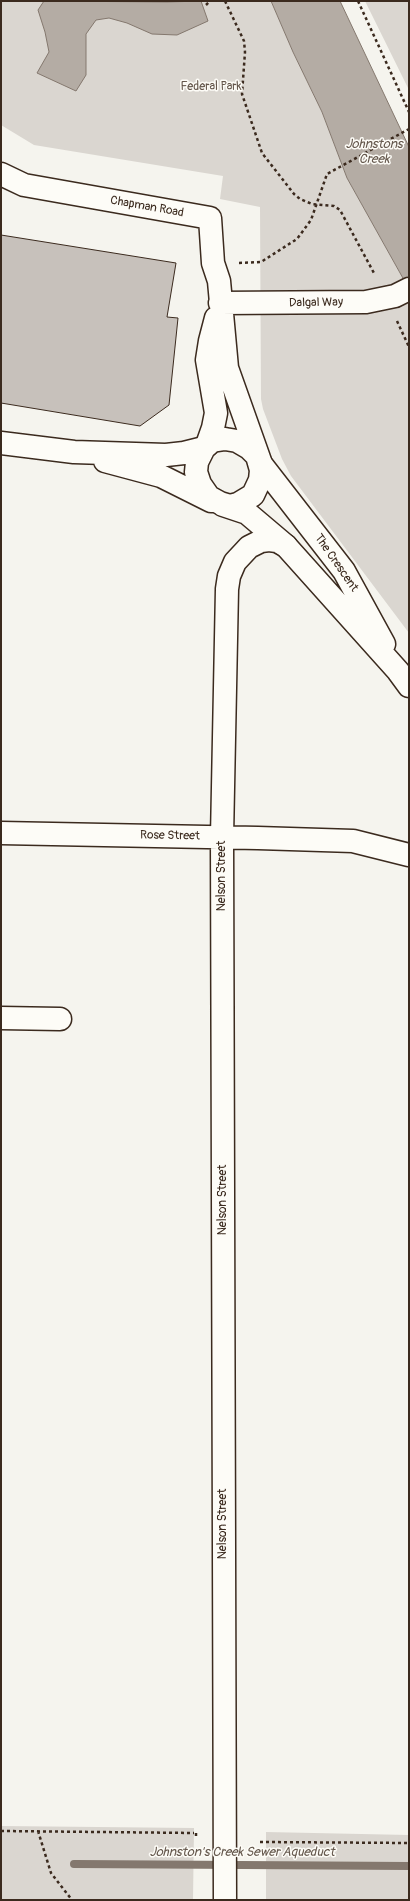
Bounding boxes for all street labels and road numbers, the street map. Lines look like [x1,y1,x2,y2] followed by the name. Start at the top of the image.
[109,193,185,221] street label: Chapman Road
[289,295,343,311] street label: Dalgal Way
[311,532,361,594] street label: The Crescent
[140,828,200,844] street label: Rose Street
[215,841,229,911] street label: Nelson Street
[216,1165,230,1235] street label: Nelson Street
[216,1489,230,1559] street label: Nelson Street

